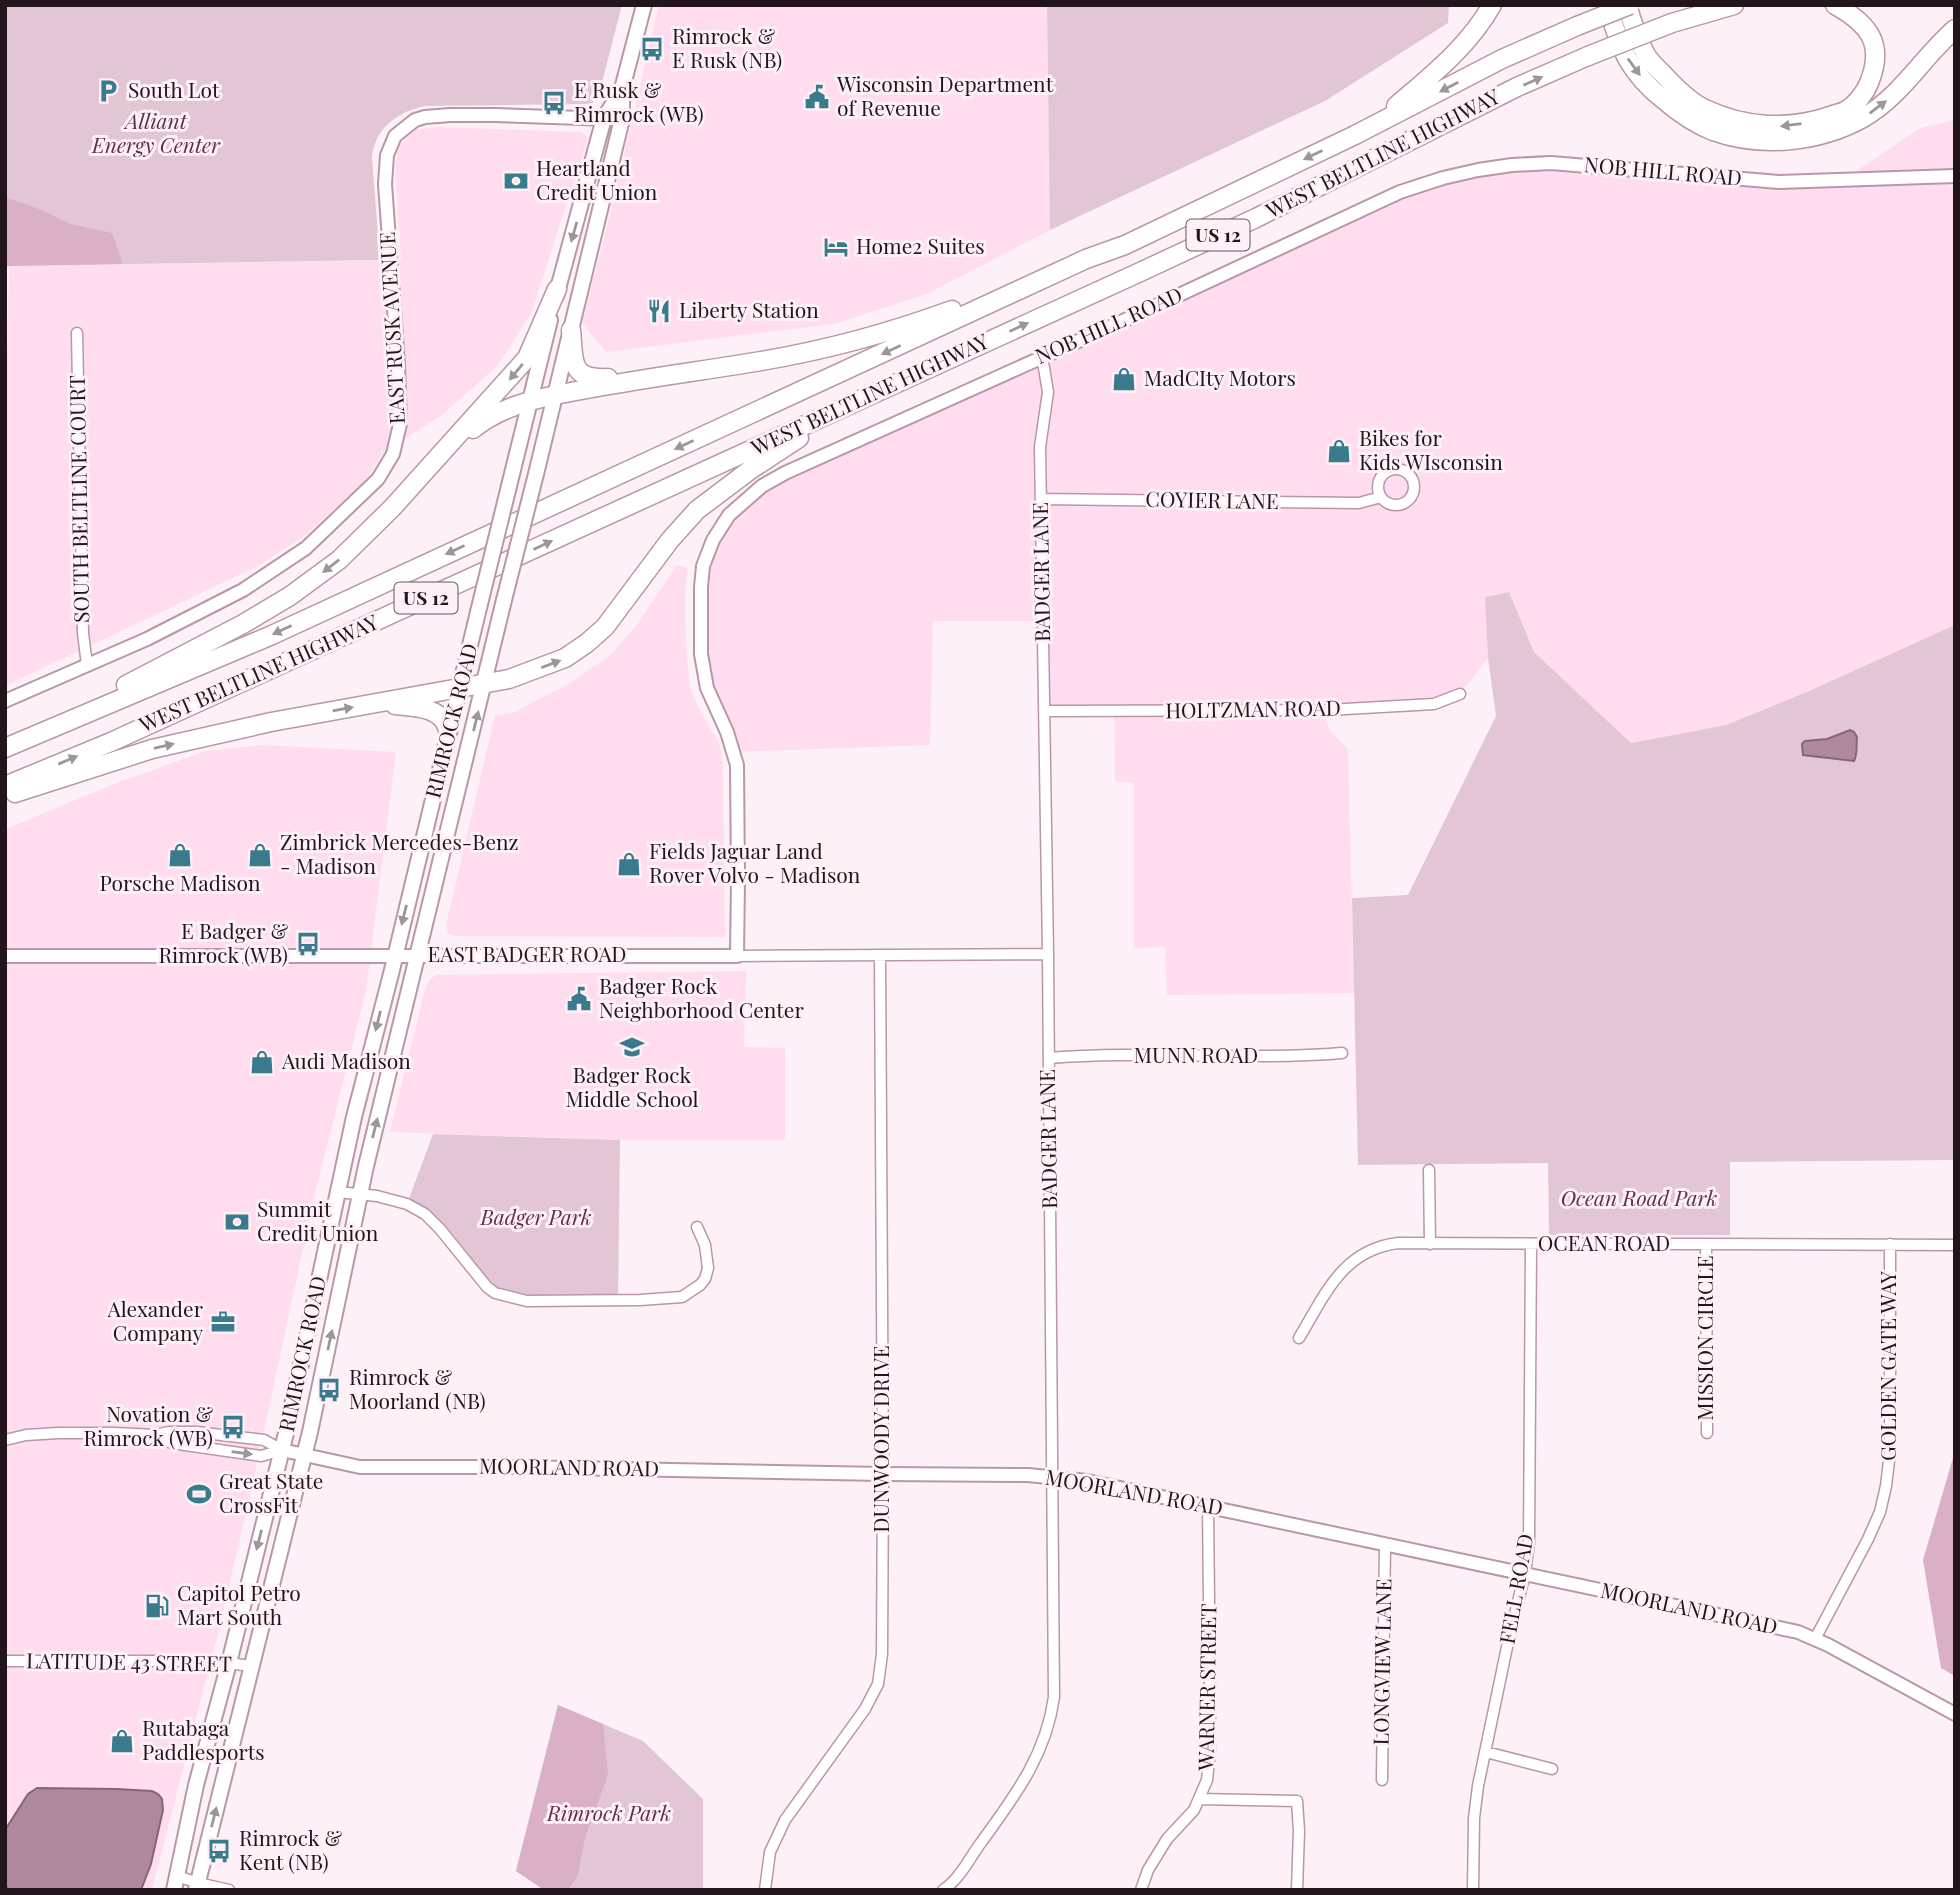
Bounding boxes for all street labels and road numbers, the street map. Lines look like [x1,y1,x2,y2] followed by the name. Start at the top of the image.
[1260,81,1504,224] street label: WEST BELTLINE HIGHWAY
[1583,149,1743,191] street label: NOB HILL ROAD
[1186,219,1250,250] road number: US 12
[372,231,410,425] street label: EAST RUSK AVENUE
[1030,279,1186,369] street label: NOB HILL ROAD
[745,326,993,461] street label: WEST BELTLINE HIGHWAY
[62,375,94,623] street label: SOUTH BELTLINE COURT
[1145,484,1279,514] street label: COYIER LANE
[1025,502,1055,642] street label: BADGER LANE
[394,582,458,614] road number: US 12
[133,607,383,738] street label: WEST BELTLINE HIGHWAY
[417,640,483,801] street label: RIMROCK ROAD
[1165,692,1341,724] street label: HOLTZMAN ROAD
[427,939,627,967] street label: EAST BADGER ROAD
[1134,1040,1258,1068] street label: MUNN ROAD
[1032,1069,1062,1209] street label: BADGER LANE
[1538,1228,1670,1256] street label: OCEAN ROAD
[1690,1255,1718,1421] street label: MISSION CIRCLE
[1873,1270,1901,1461] street label: GOLDEN GATE WAY
[271,1273,331,1434] street label: RIMROCK ROAD
[866,1345,894,1533] street label: DUNWOODY DRIVE
[479,1450,659,1482] street label: MOORLAND ROAD
[1043,1462,1225,1520] street label: MOORLAND ROAD
[1492,1531,1538,1646] street label: FELL ROAD
[1599,1575,1780,1639] street label: MOORLAND ROAD
[1366,1578,1396,1746] street label: LONGVIEW LANE
[1191,1603,1221,1772] street label: WARNER STREET
[26,1645,232,1677] street label: LATITUDE 43 STREET

